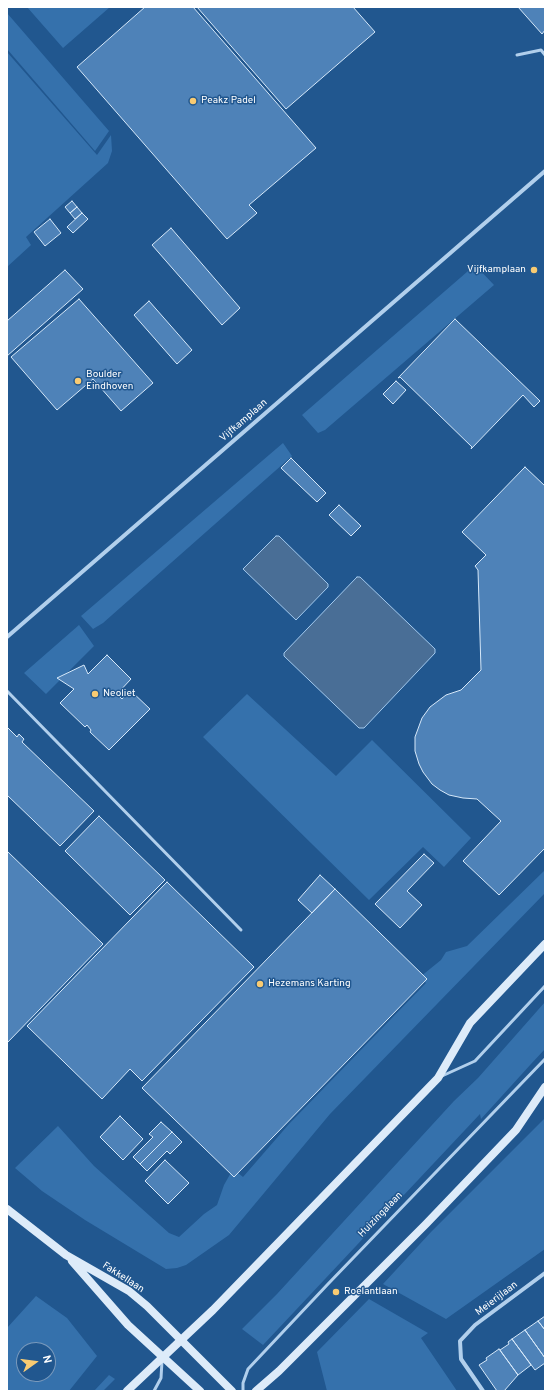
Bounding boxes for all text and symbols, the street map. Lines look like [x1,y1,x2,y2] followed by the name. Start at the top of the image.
[201,95,256,107] place label: Peakz Padel
[188,96,198,106] marker: Peakz Padel
[467,264,526,276] place label: Vijfkamplaan
[529,265,539,275] marker: Vijfkamplaan
[86,369,133,392] place label: Boulder Eindhoven
[73,376,83,386] marker: Boulder Eindhoven
[218,397,270,445] street label: Vijfkamplaan
[103,688,135,700] place label: Neoliet
[90,689,100,699] marker: Neoliet
[268,978,351,990] place label: Hezemans Karting
[255,979,265,989] marker: Hezemans Karting
[356,1190,406,1240] street label: Huizingalaan
[100,1260,146,1296] street label: Fakkellaan
[474,1279,520,1319] street label: Meierijlaan
[344,1286,398,1298] place label: Roelantlaan
[331,1287,341,1297] marker: Roelantlaan
[16,1342,56,1382] north arrow
[39,1354,54,1365] text: N

